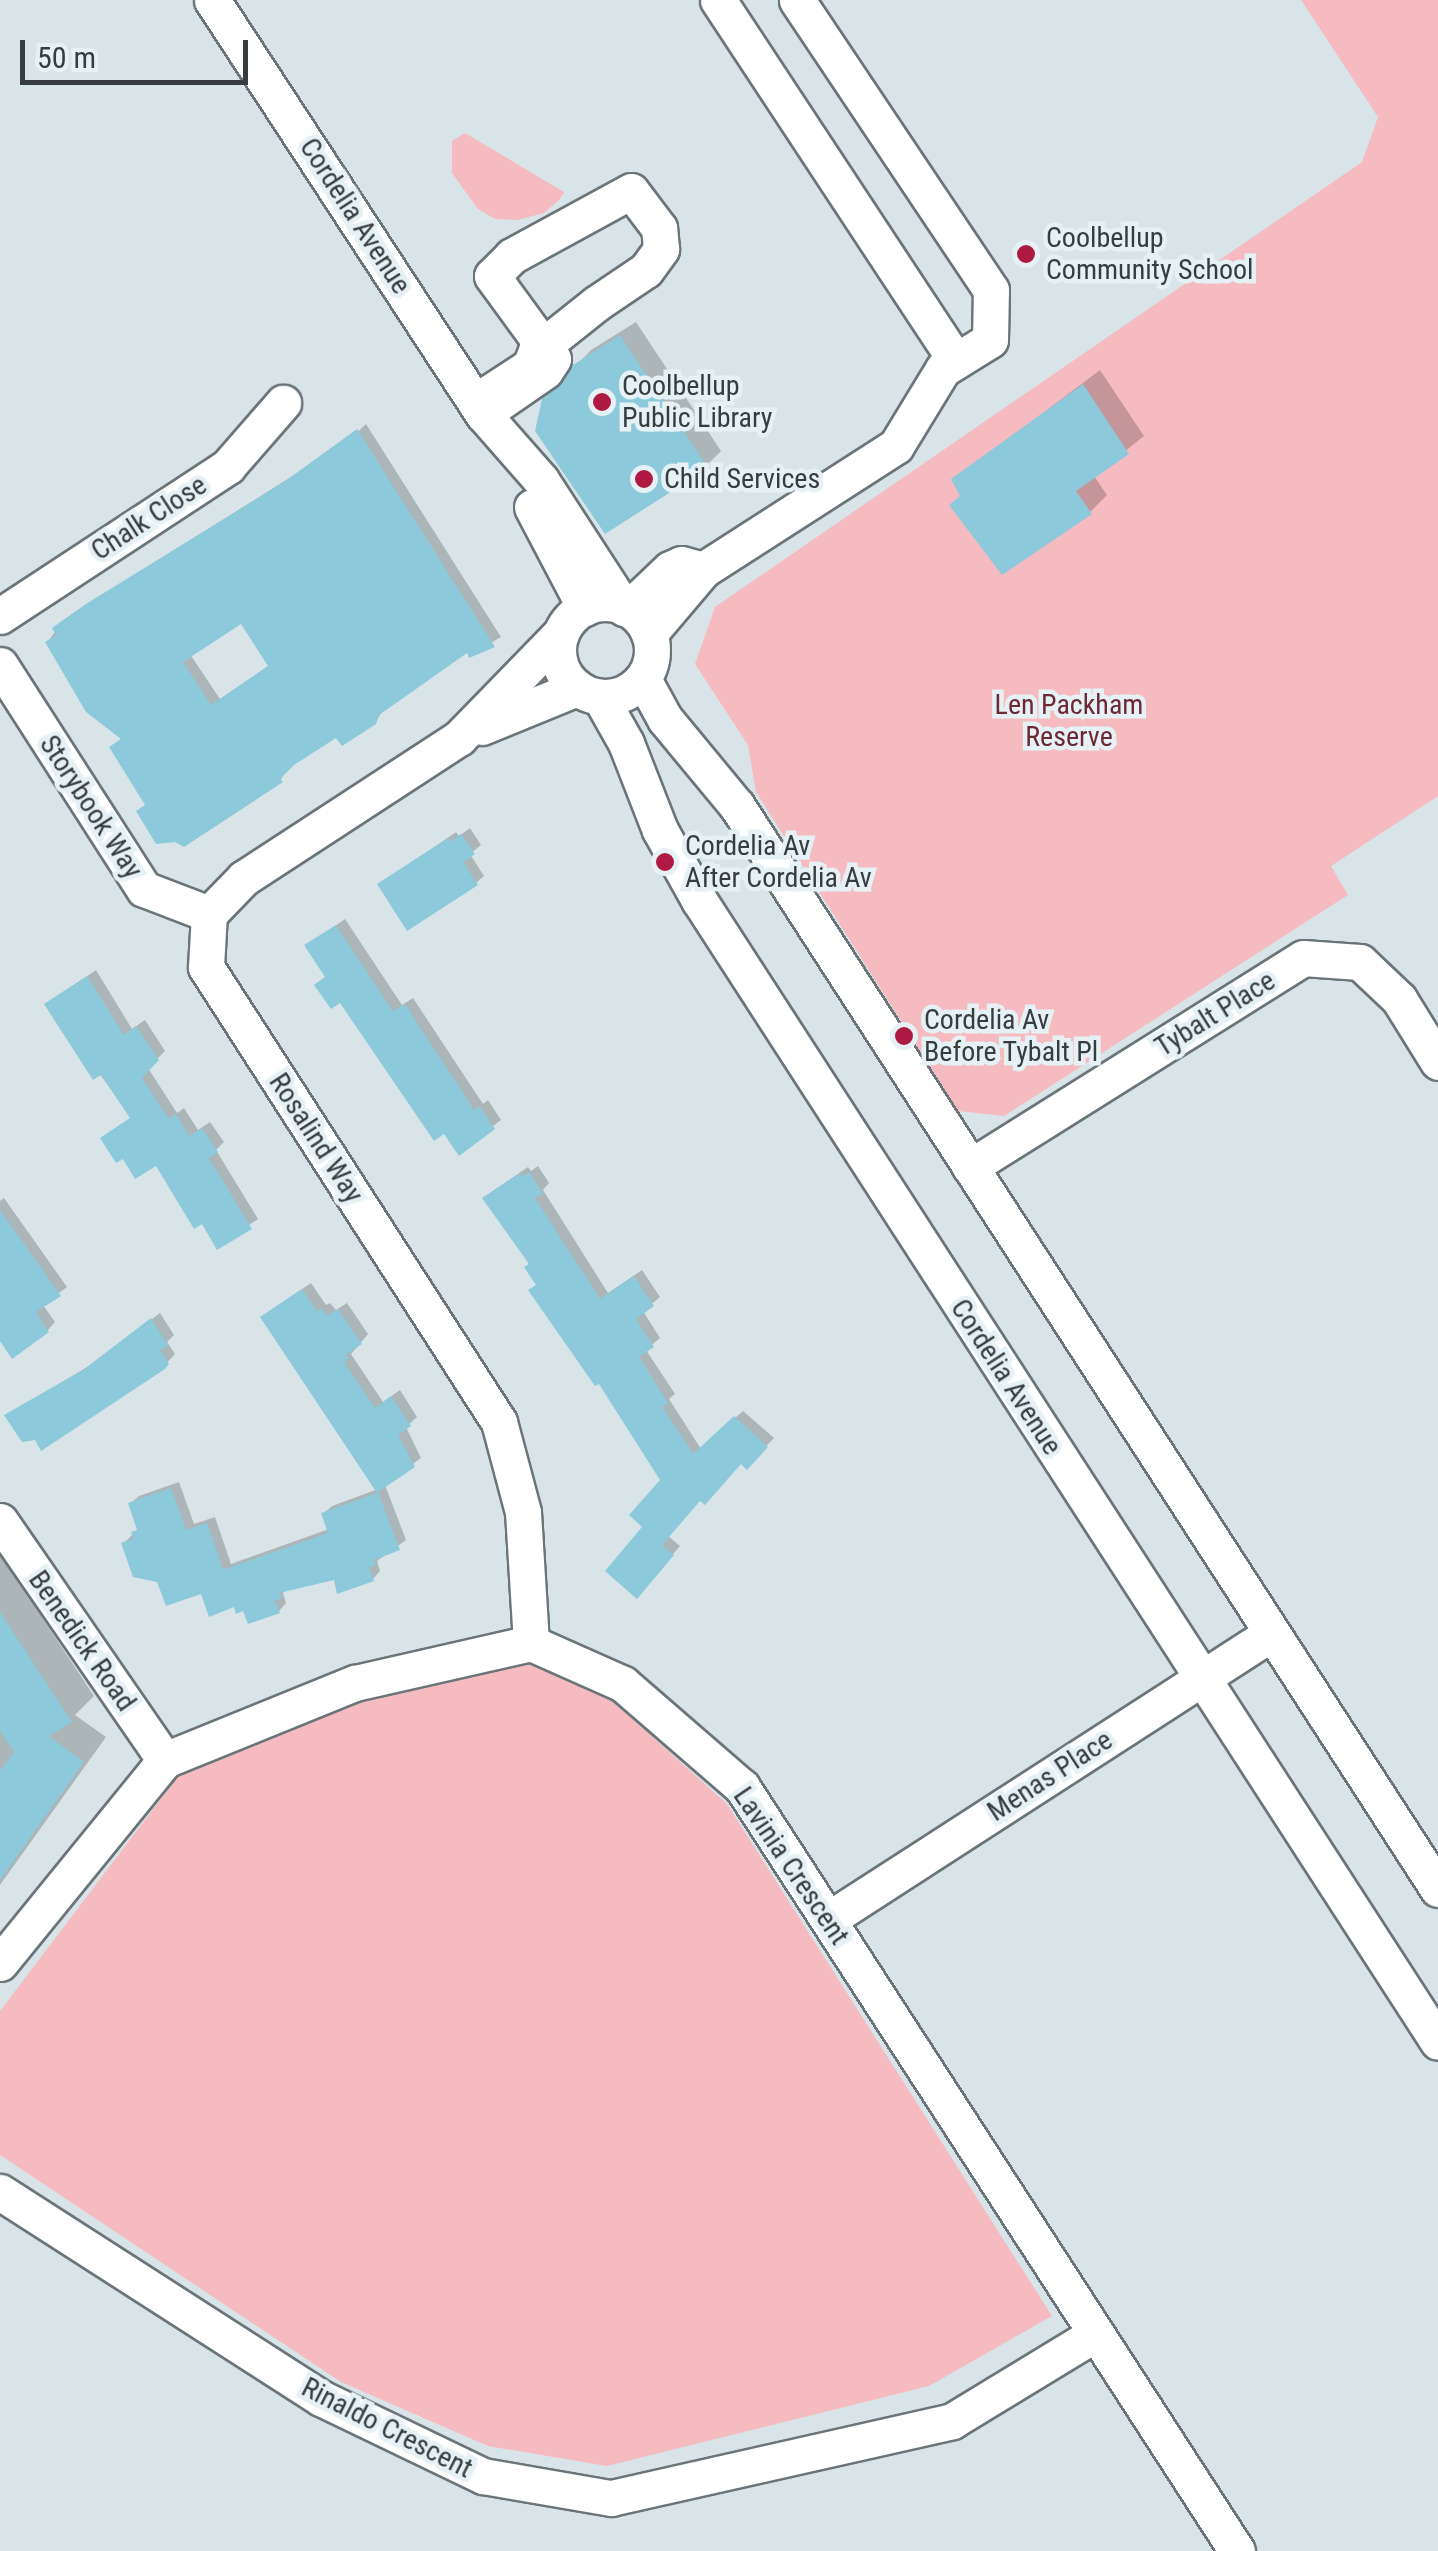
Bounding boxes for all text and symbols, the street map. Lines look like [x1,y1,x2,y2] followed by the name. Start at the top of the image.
[25,20,252,82] scale bar
[37,40,96,75] text: 50 m
[292,132,418,300] street label: Cordelia Avenue
[1046,221,1253,287] place label: Coolbellup Community School
[1015,243,1037,265] marker: Coolbellup Community School
[622,369,772,435] place label: Coolbellup Public Library
[591,391,613,413] marker: Coolbellup Public Library
[664,462,820,496] place label: Child Services
[85,468,213,568] street label: Chalk Close
[633,468,655,490] marker: Child Services
[995,688,1143,754] park label: Len Packham Reserve
[32,729,150,885] street label: Storybook Way
[685,829,872,895] place label: Cordelia Av After Cordelia Av
[654,851,676,873] marker: Cordelia Av After Cordelia Av
[1149,964,1281,1064] street label: Tybalt Place
[924,1003,1099,1069] place label: Cordelia Av Before Tybalt Pl
[893,1025,915,1047] marker: Cordelia Av Before Tybalt Pl
[262,1067,370,1209] street label: Rosalind Way
[943,1293,1069,1461] street label: Cordelia Avenue
[21,1564,143,1718] street label: Benedick Road
[981,1723,1119,1829] street label: Menas Place
[726,1781,856,1951] street label: Lavinia Crescent
[296,2371,478,2485] street label: Rinaldo Crescent

